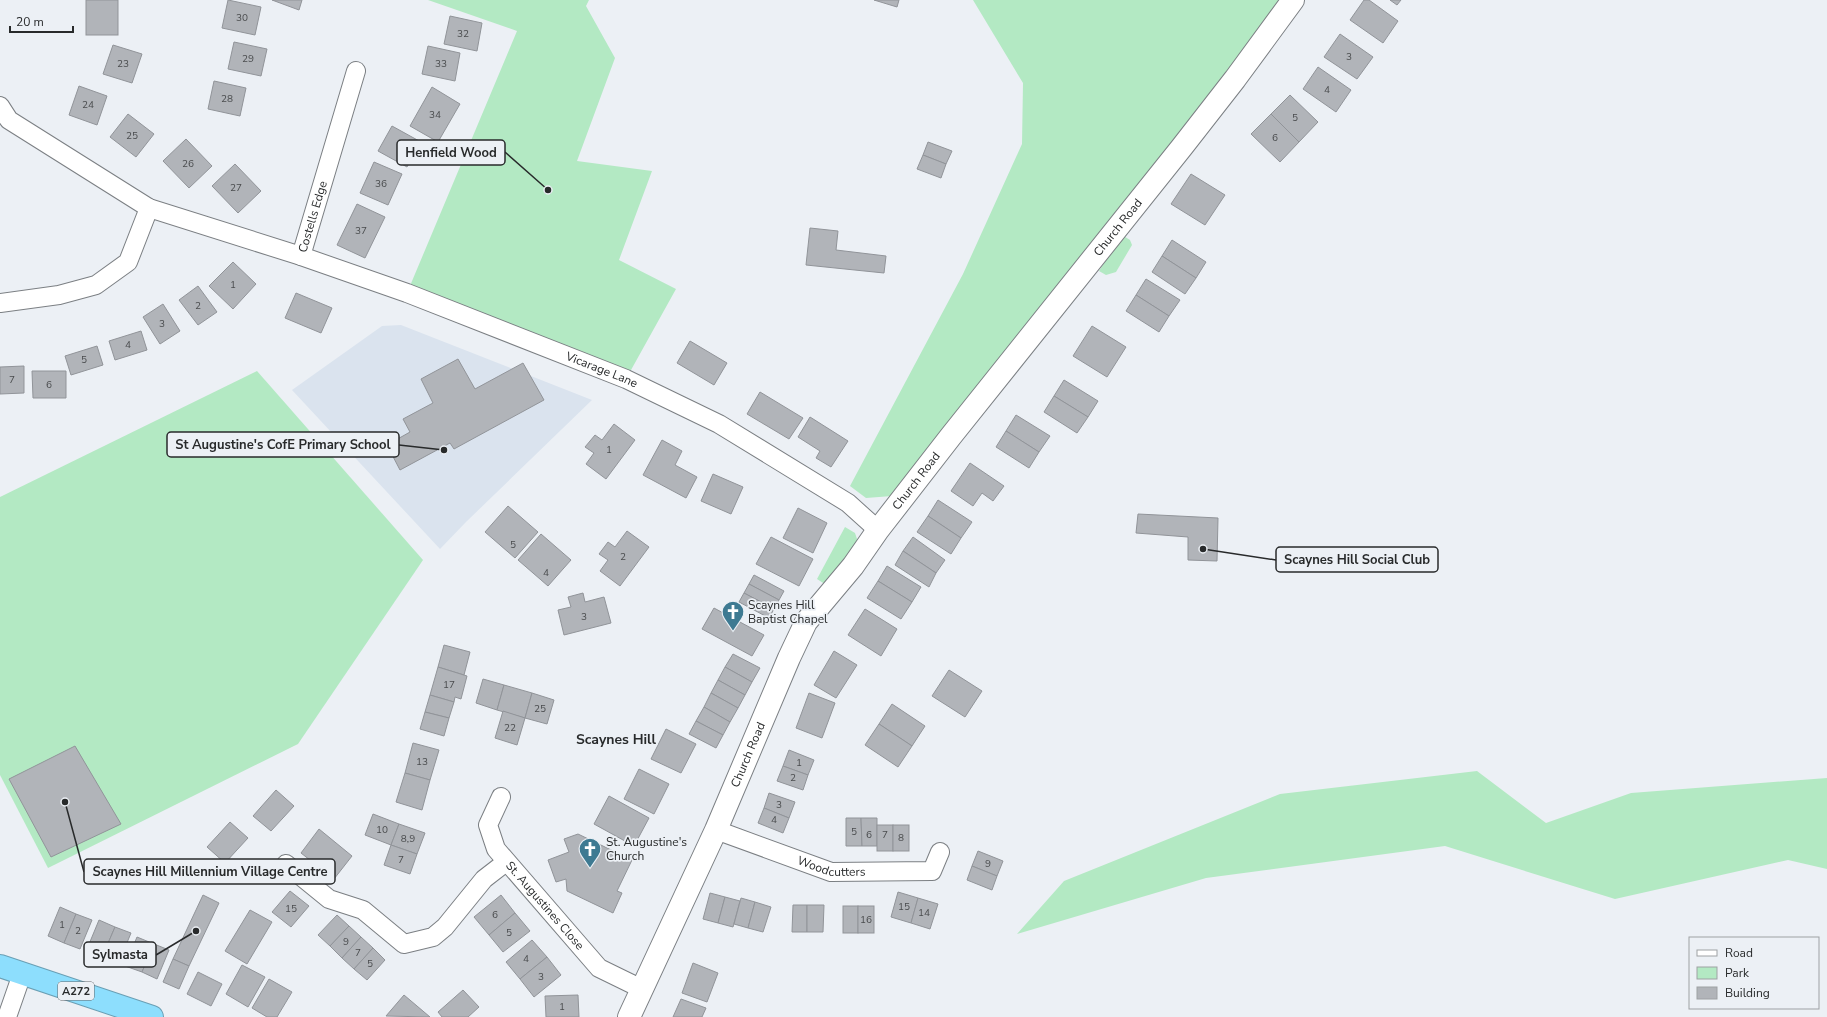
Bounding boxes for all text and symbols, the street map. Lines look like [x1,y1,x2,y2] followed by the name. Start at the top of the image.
[10,8,73,34] scale bar
[236,11,248,25] house number: 30
[16,14,44,30] text: 20 m
[457,27,469,41] house number: 32
[1346,50,1352,64] house number: 3
[242,52,254,66] house number: 29
[117,57,129,71] house number: 23
[435,57,447,71] house number: 33
[1324,83,1330,97] house number: 4
[221,92,233,106] house number: 28
[82,98,94,112] house number: 24
[429,108,441,122] house number: 34
[1292,111,1298,125] house number: 5
[126,129,138,143] house number: 25
[1272,131,1278,145] house number: 6
[397,140,505,165] callout: Henfield Wood
[405,144,497,162] text: Henfield Wood
[182,157,194,171] house number: 26
[375,177,387,191] house number: 36
[294,179,331,254] street label: Costells Edge
[230,181,242,195] house number: 27
[1090,195,1146,259] street label: Church Road
[355,224,367,238] house number: 37
[230,278,236,292] house number: 1
[195,299,201,313] house number: 2
[159,317,165,331] house number: 3
[125,338,131,352] house number: 4
[562,348,640,392] street label: Vicarage Lane
[81,353,87,367] house number: 5
[9,373,15,387] house number: 7
[46,378,52,392] house number: 6
[167,432,399,457] callout: St Augustine's CofE Primary School
[175,436,392,454] text: St Augustine's CofE Primary School
[606,443,612,457] house number: 1
[889,449,944,513] street label: Church Road
[510,538,516,552] house number: 5
[1276,547,1438,572] callout: Scaynes Hill Social Club
[620,550,626,564] house number: 2
[1284,551,1430,569] text: Scaynes Hill Social Club
[543,566,549,580] house number: 4
[748,597,828,627] place label: Scaynes Hill Baptist Chapel
[720,599,746,632] church icon: Scaynes Hill Baptist Chapel
[581,610,587,624] house number: 3
[443,678,455,692] house number: 17
[534,702,546,716] house number: 25
[727,720,769,790] street label: Church Road
[504,721,516,735] house number: 22
[576,730,657,749] district label: Scaynes Hill
[416,755,428,769] house number: 13
[796,756,802,770] house number: 1
[790,771,796,785] house number: 2
[776,798,782,812] house number: 3
[771,813,777,827] house number: 4
[376,823,388,837] house number: 10
[851,825,857,839] house number: 5
[866,828,872,842] house number: 6
[882,828,888,842] house number: 7
[898,831,904,845] house number: 8
[401,832,415,846] house number: 8,9
[606,834,687,864] place label: St. Augustine's Church
[577,836,603,869] church icon: St. Augustine's Church
[795,852,866,880] street label: Woodcutters
[398,853,404,867] house number: 7
[985,857,991,871] house number: 9
[502,858,588,953] street label: St. Augustines Close
[84,859,335,884] callout: Scaynes Hill Millennium Village Centre
[92,863,328,881] text: Scaynes Hill Millennium Village Centre
[898,900,910,914] house number: 15
[285,902,297,916] house number: 15
[918,906,930,920] house number: 14
[492,908,498,922] house number: 6
[860,913,872,927] house number: 16
[59,918,65,932] house number: 1
[75,924,81,938] house number: 2
[506,926,512,940] house number: 5
[343,935,349,949] house number: 9
[1689,937,1819,1009] legend
[84,942,156,967] callout: Sylmasta
[1725,945,1753,961] text: Road
[92,946,148,964] text: Sylmasta
[355,946,361,960] house number: 7
[523,952,529,966] house number: 4
[367,957,373,971] house number: 5
[1725,965,1750,981] text: Park
[538,970,544,984] house number: 3
[58,982,94,1000] road number: A272
[1725,985,1770,1001] text: Building
[559,1000,565,1014] house number: 1

